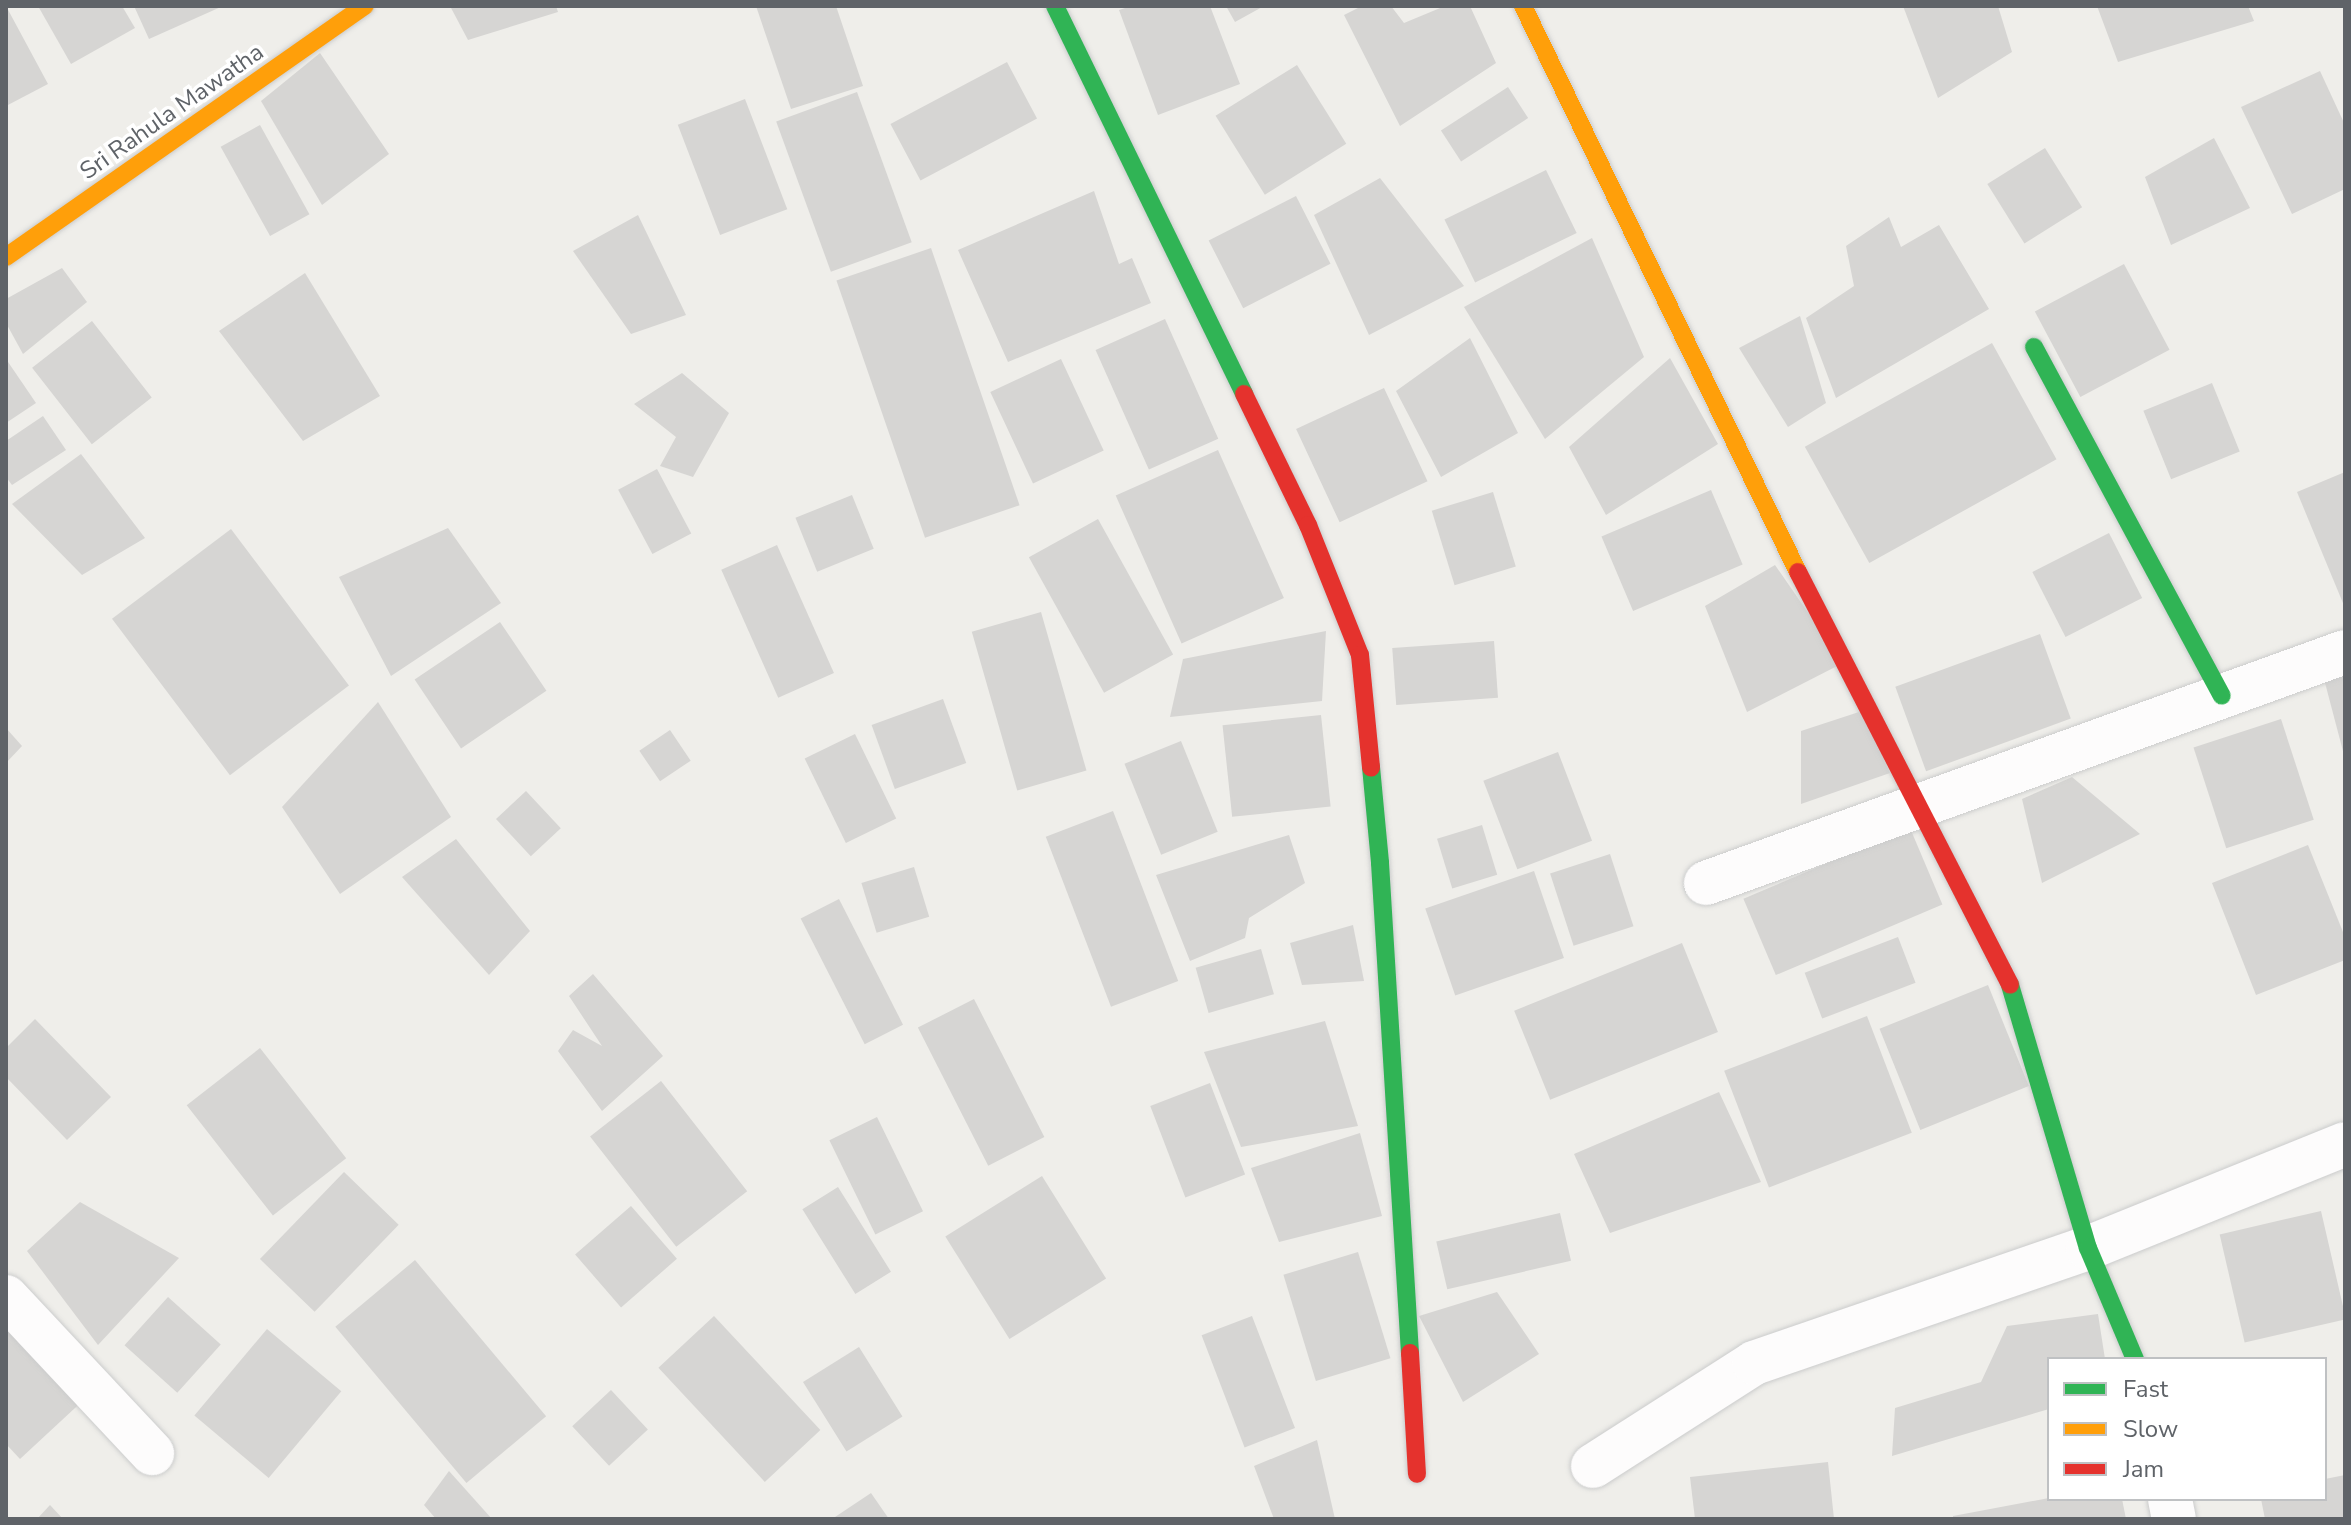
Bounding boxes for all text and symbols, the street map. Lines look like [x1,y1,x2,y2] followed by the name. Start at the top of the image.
[75,38,269,186] street label: Sri Rahula Mawatha
[2047,1357,2327,1501] legend
[2123,1373,2168,1405] text: Fast
[2123,1413,2178,1445] text: Slow
[2123,1453,2164,1485] text: Jam

